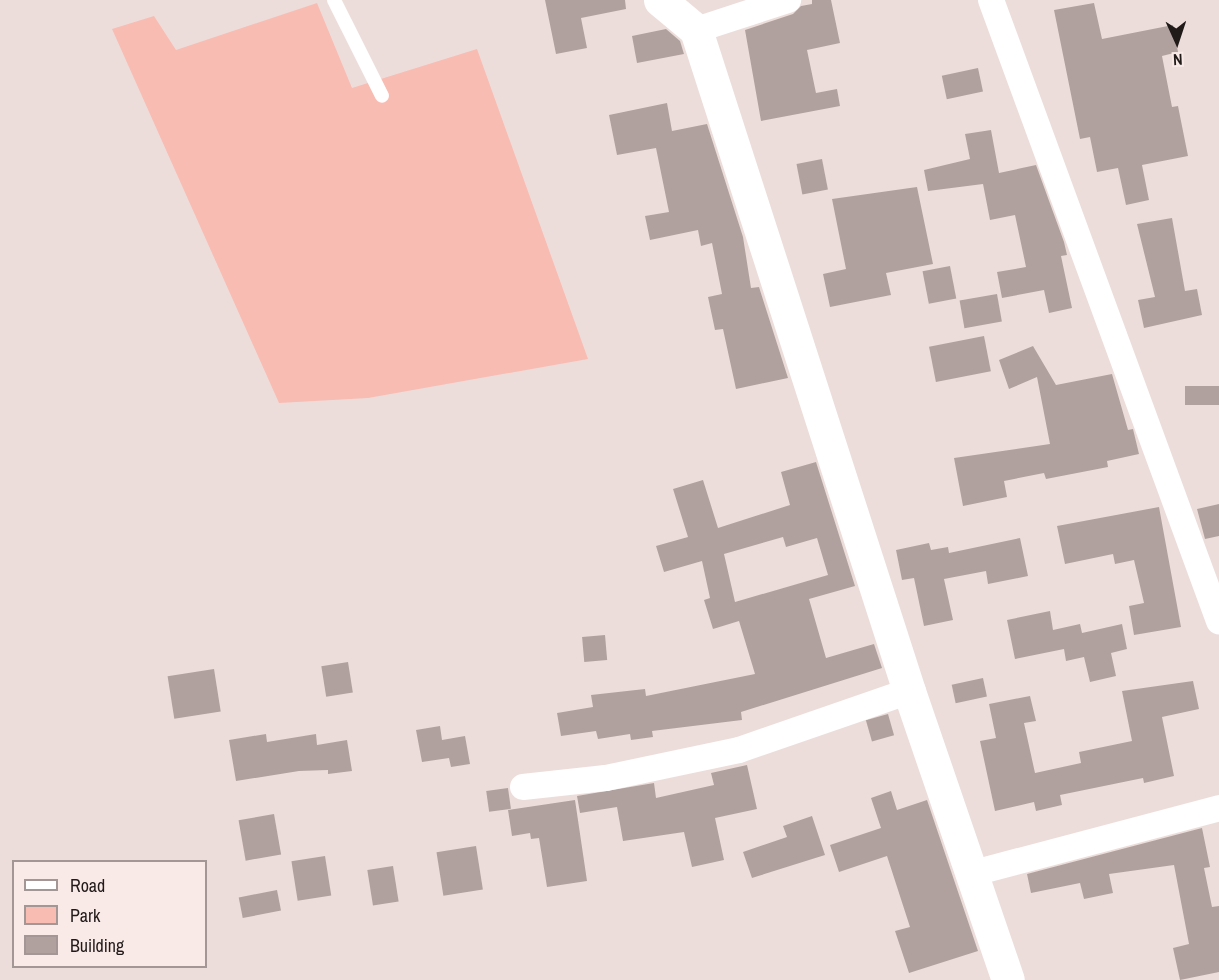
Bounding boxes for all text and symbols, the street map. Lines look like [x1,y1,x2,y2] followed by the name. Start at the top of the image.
[1147,12,1207,72] north arrow
[1173,49,1183,71] text: N
[12,860,207,968] legend
[70,873,105,898] text: Road
[70,903,100,928] text: Park
[70,933,124,958] text: Building

